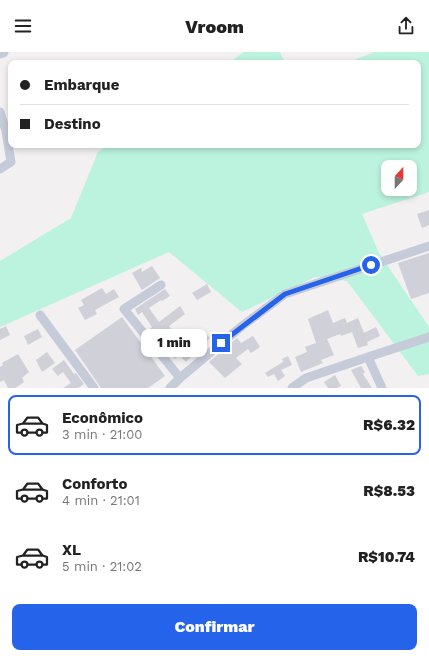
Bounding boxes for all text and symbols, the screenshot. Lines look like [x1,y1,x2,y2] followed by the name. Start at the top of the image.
[12,15,34,37] icon: menu
[395,15,417,37] icon: share
[185,16,244,37] text: Vroom
[44,76,119,94] text: Embarque
[44,115,101,133] text: Destino
[381,160,417,196] north arrow
[381,160,417,196] map controls
[362,256,380,274] route start
[141,329,207,357] callout: 1 min
[212,334,230,352] route end
[157,335,191,350] text: 1 min
[14,407,50,443] icon: car
[62,409,143,427] text: Econômico
[363,416,415,434] text: R$6.32
[62,427,142,442] text: 3 min · 21:00
[14,473,50,509] icon: car
[62,475,127,493] text: Conforto
[363,482,415,500] text: R$8.53
[62,493,140,508] text: 4 min · 21:01
[14,539,50,575] icon: car
[62,541,81,559] text: XL
[358,548,415,566] text: R$10.74
[62,559,142,574] text: 5 min · 21:02
[12,604,417,650] button: Confirmar

